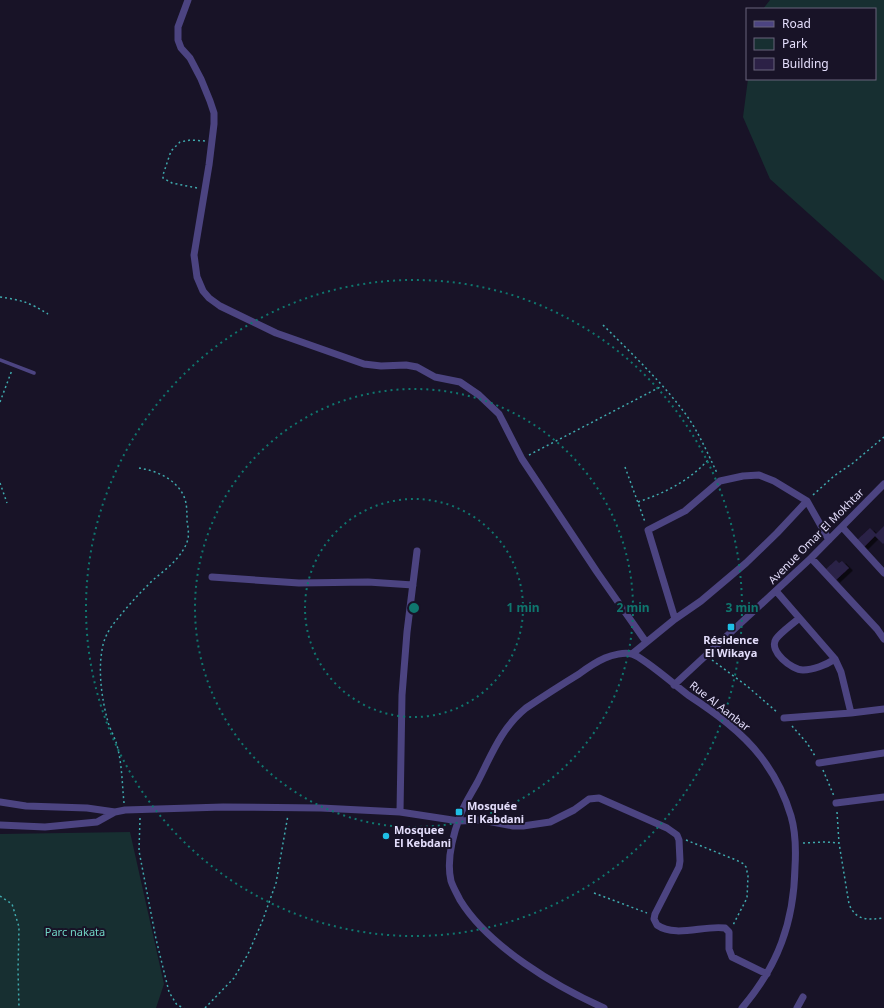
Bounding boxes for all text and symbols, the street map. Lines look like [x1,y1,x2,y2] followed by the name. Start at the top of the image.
[746,8,876,80] legend
[782,15,811,32] text: Road
[782,35,808,52] text: Park
[782,55,829,72] text: Building
[764,484,867,587] street label: Avenue Omar El Mokhtar
[506,599,540,616] text: 1 min
[616,599,650,616] text: 2 min
[725,599,759,616] text: 3 min
[407,601,421,615] centre of rings
[726,622,736,632] marker: Résidence El Wikaya
[703,632,759,660] place label: Résidence El Wikaya
[687,677,754,734] street label: Rue Al Aanbar
[467,798,524,826] place label: Mosquée El Kabdani
[454,807,464,817] marker: Mosquée El Kabdani
[394,822,451,850] place label: Mosquee El Kebdani
[381,831,391,841] marker: Mosquee El Kebdani
[45,924,105,939] park label: Parc nakata

